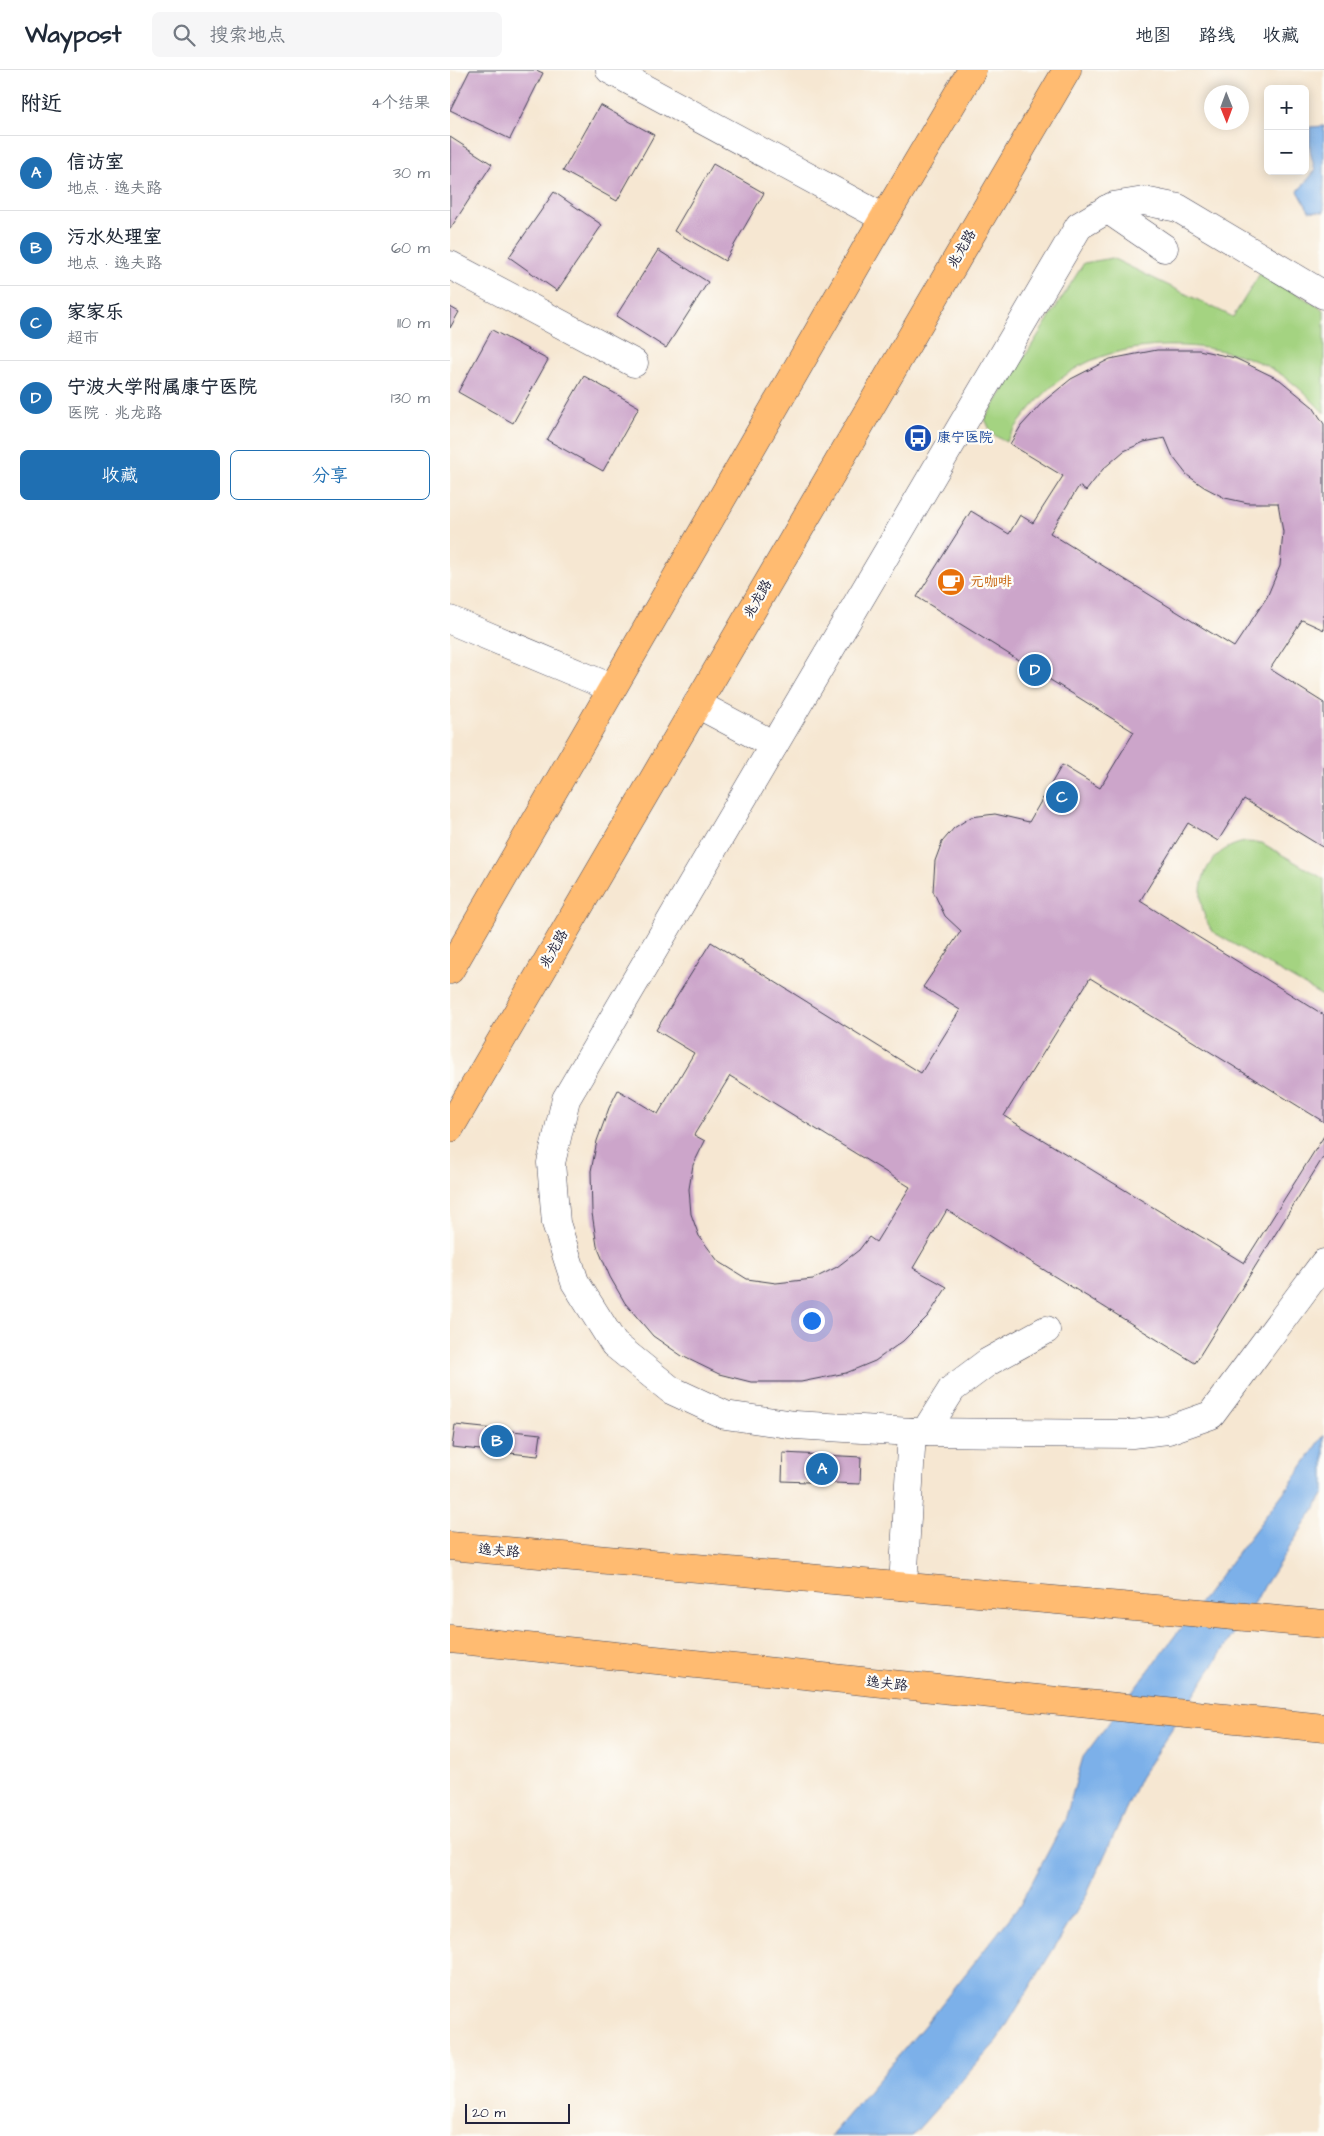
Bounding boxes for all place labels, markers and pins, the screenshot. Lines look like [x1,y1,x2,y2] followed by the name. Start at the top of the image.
[903,423,933,453] bus stop icon: 康宁医院
[937,428,993,448] place label: 康宁医院
[936,567,966,597] cafe icon: 元咖啡
[970,572,1012,592] place label: 元咖啡
[1019,651,1051,689] pin: D
[1046,778,1078,816] pin: C
[481,1422,513,1460] pin: B
[806,1450,838,1488] pin: A

